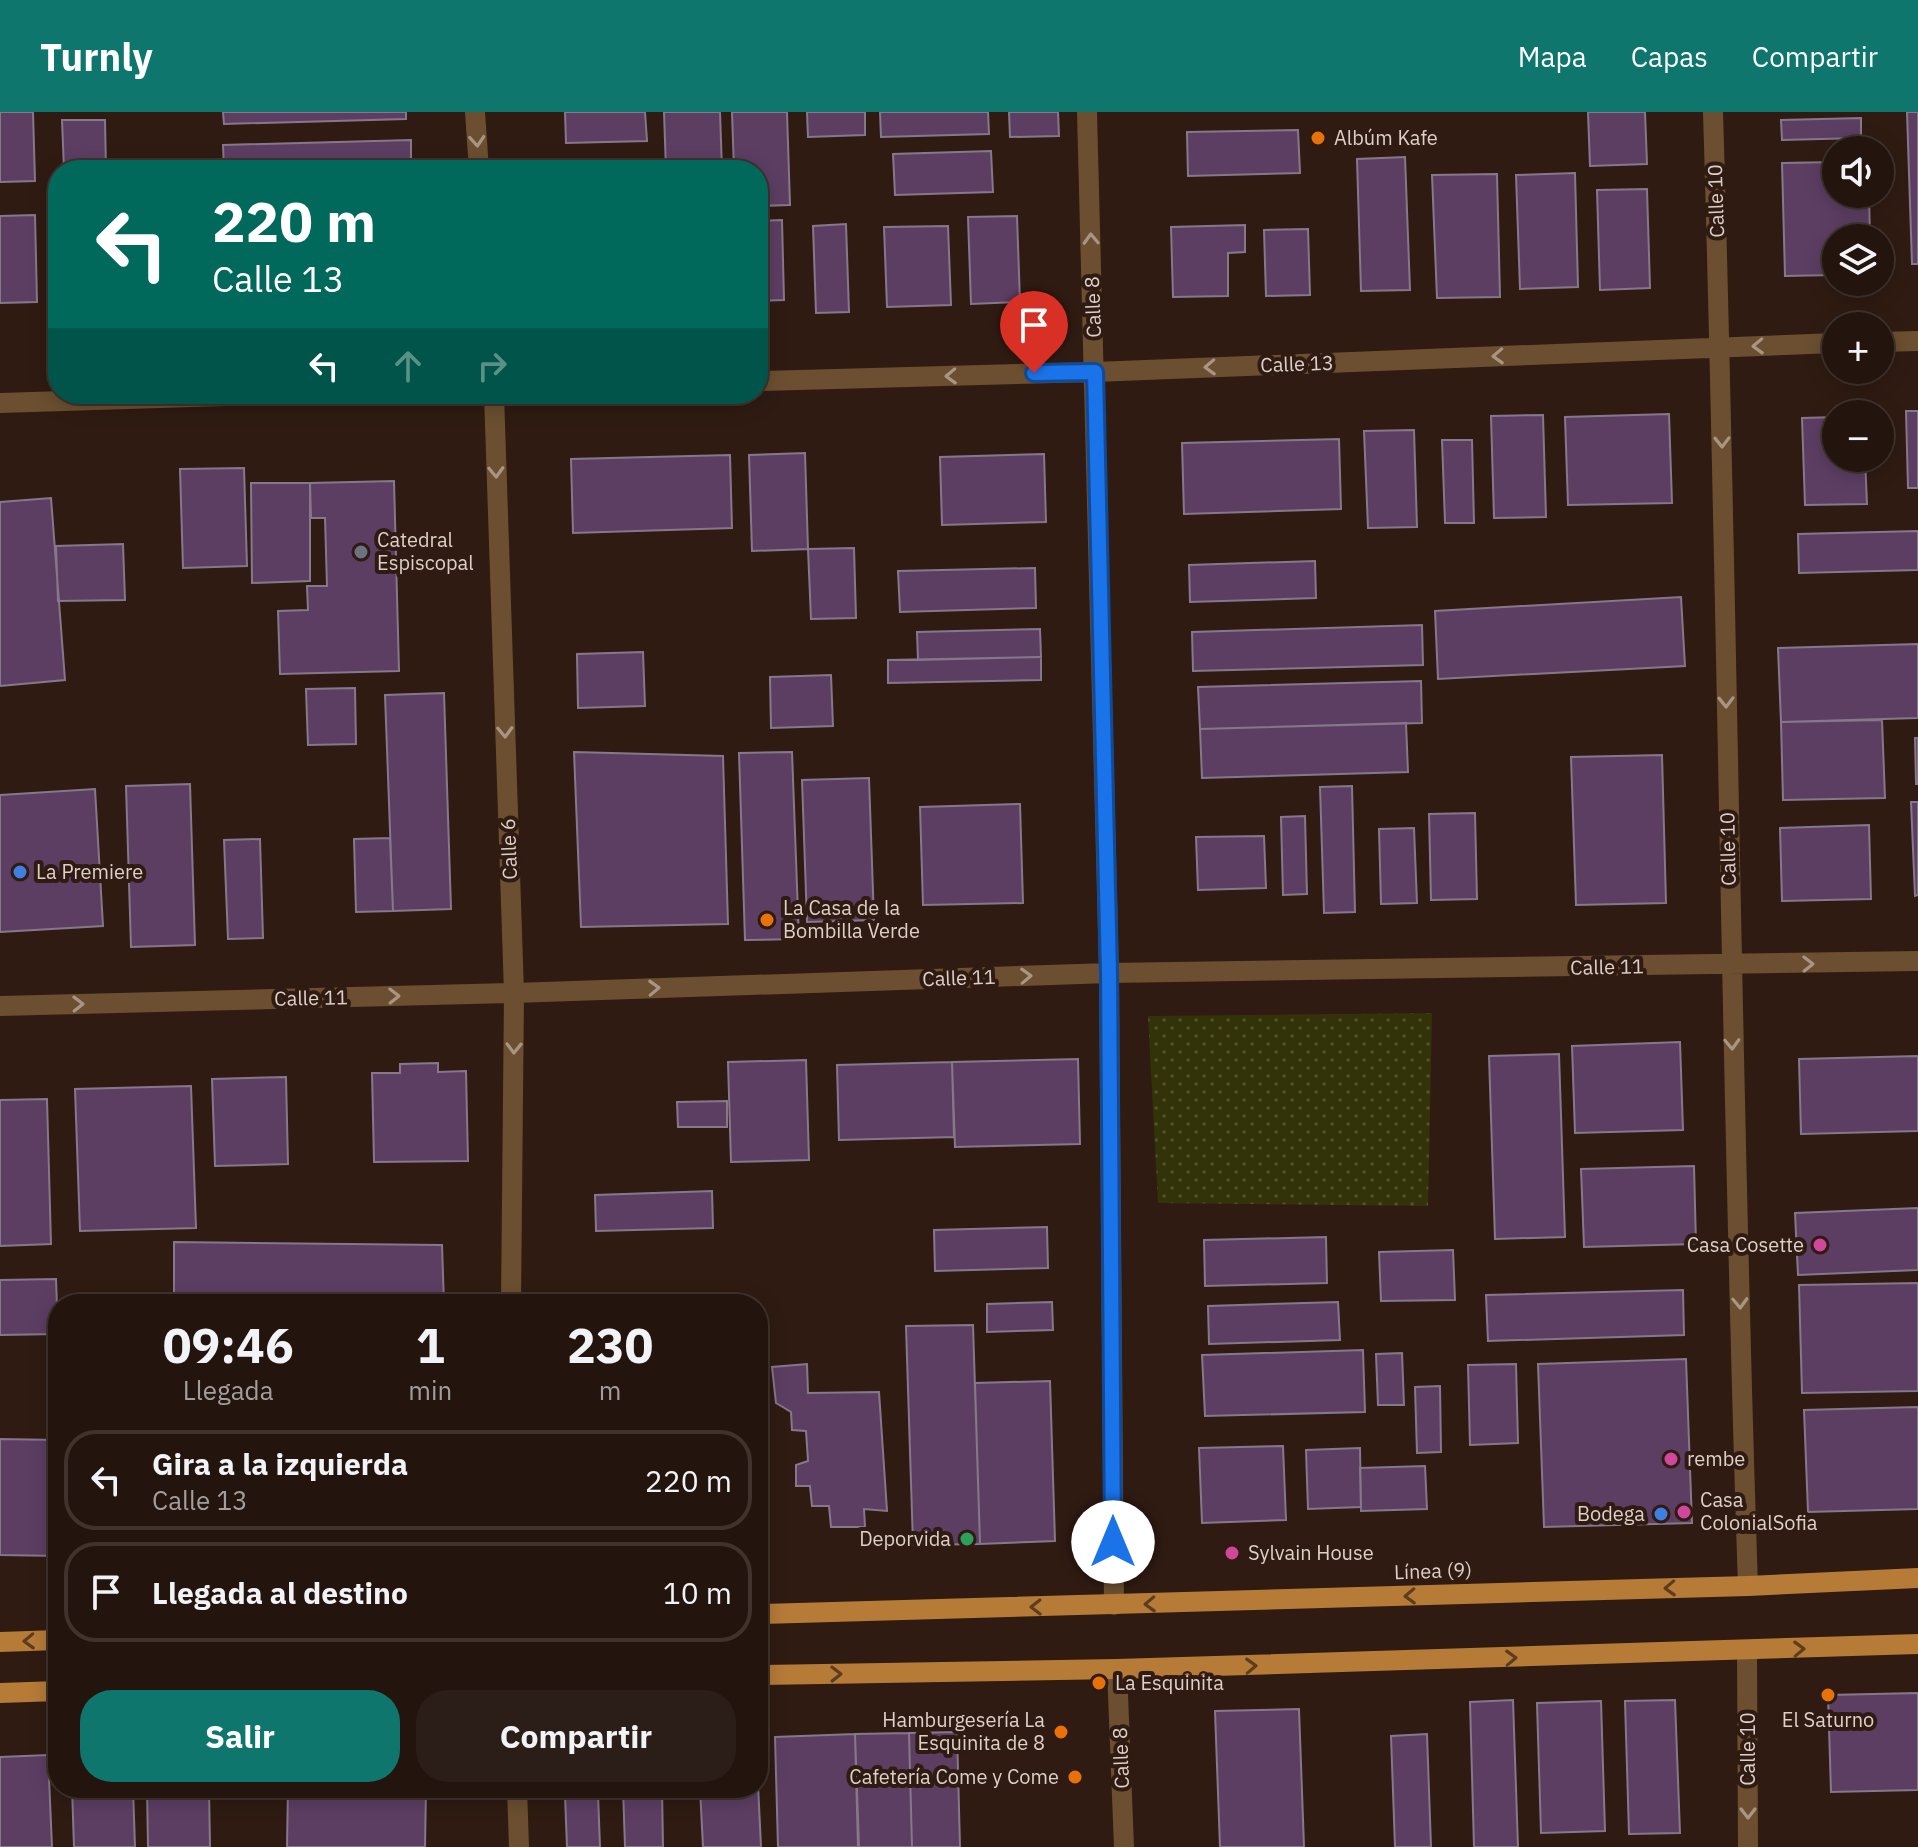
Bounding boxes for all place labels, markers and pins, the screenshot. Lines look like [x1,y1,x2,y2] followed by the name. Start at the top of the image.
[1334,124,1438,151] place label: Albúm Kafe
[1309,129,1327,147] marker: Albúm Kafe
[1000,291,1068,373] pin
[377,526,474,576] place label: Catedral Espiscopal
[352,543,370,561] marker: Catedral Espiscopal
[36,858,143,885] place label: La Premiere
[11,863,29,881] marker: La Premiere
[783,894,920,944] place label: La Casa de la Bombilla Verde
[758,911,776,929] marker: La Casa de la Bombilla Verde
[1687,1231,1804,1258] place label: Casa Cosette
[1811,1236,1829,1254] marker: Casa Cosette
[1687,1445,1745,1472] place label: rembe
[1662,1450,1680,1468] marker: rembe
[1700,1486,1818,1536] place label: Casa ColonialSofia
[1577,1500,1645,1527] place label: Bodega
[1675,1503,1693,1521] marker: Casa ColonialSofia
[1652,1505,1670,1523] marker: Bodega
[859,1525,951,1552] place label: Deporvida
[958,1530,976,1548] marker: Deporvida
[1248,1539,1374,1566] place label: Sylvain House
[1223,1544,1241,1562] marker: Sylvain House
[1115,1669,1224,1696] place label: La Esquinita
[1090,1674,1108,1692] marker: La Esquinita
[1819,1686,1837,1704] marker: El Saturno
[882,1706,1045,1756] place label: Hamburgesería La Esquinita de 8
[1782,1706,1874,1733] place label: El Saturno
[1052,1723,1070,1741] marker: Hamburgesería La Esquinita de 8
[849,1763,1059,1790] place label: Cafetería Come y Come
[1066,1768,1084,1786] marker: Cafetería Come y Come

